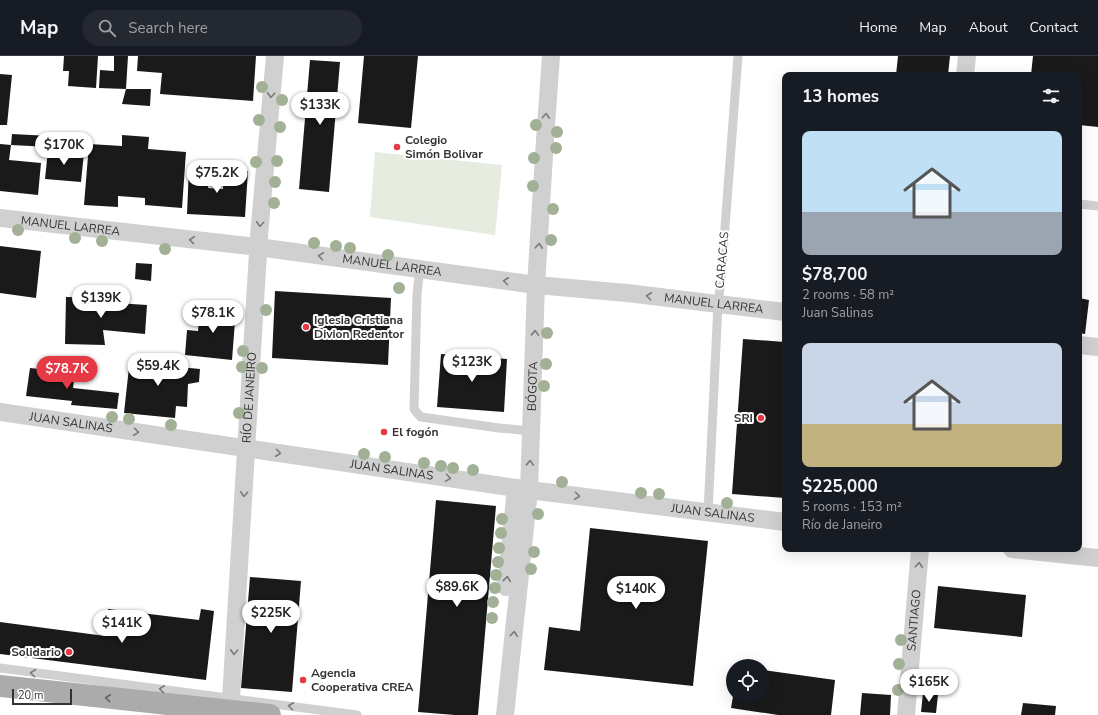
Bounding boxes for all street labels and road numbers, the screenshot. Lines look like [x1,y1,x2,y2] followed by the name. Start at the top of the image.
[20,212,121,239] street label: MANUEL LARREA
[712,231,732,289] street label: CARACAS
[342,251,443,280] street label: MANUEL LARREA
[663,290,765,317] street label: MANUEL LARREA
[238,352,260,444] street label: RÍO DE JANEIRO
[524,361,541,412] street label: BÓGOTA
[28,408,114,437] street label: JUAN SALINAS
[348,456,434,484] street label: JUAN SALINAS
[669,500,756,526] street label: JUAN SALINAS
[903,589,925,652] street label: SANTIAGO

